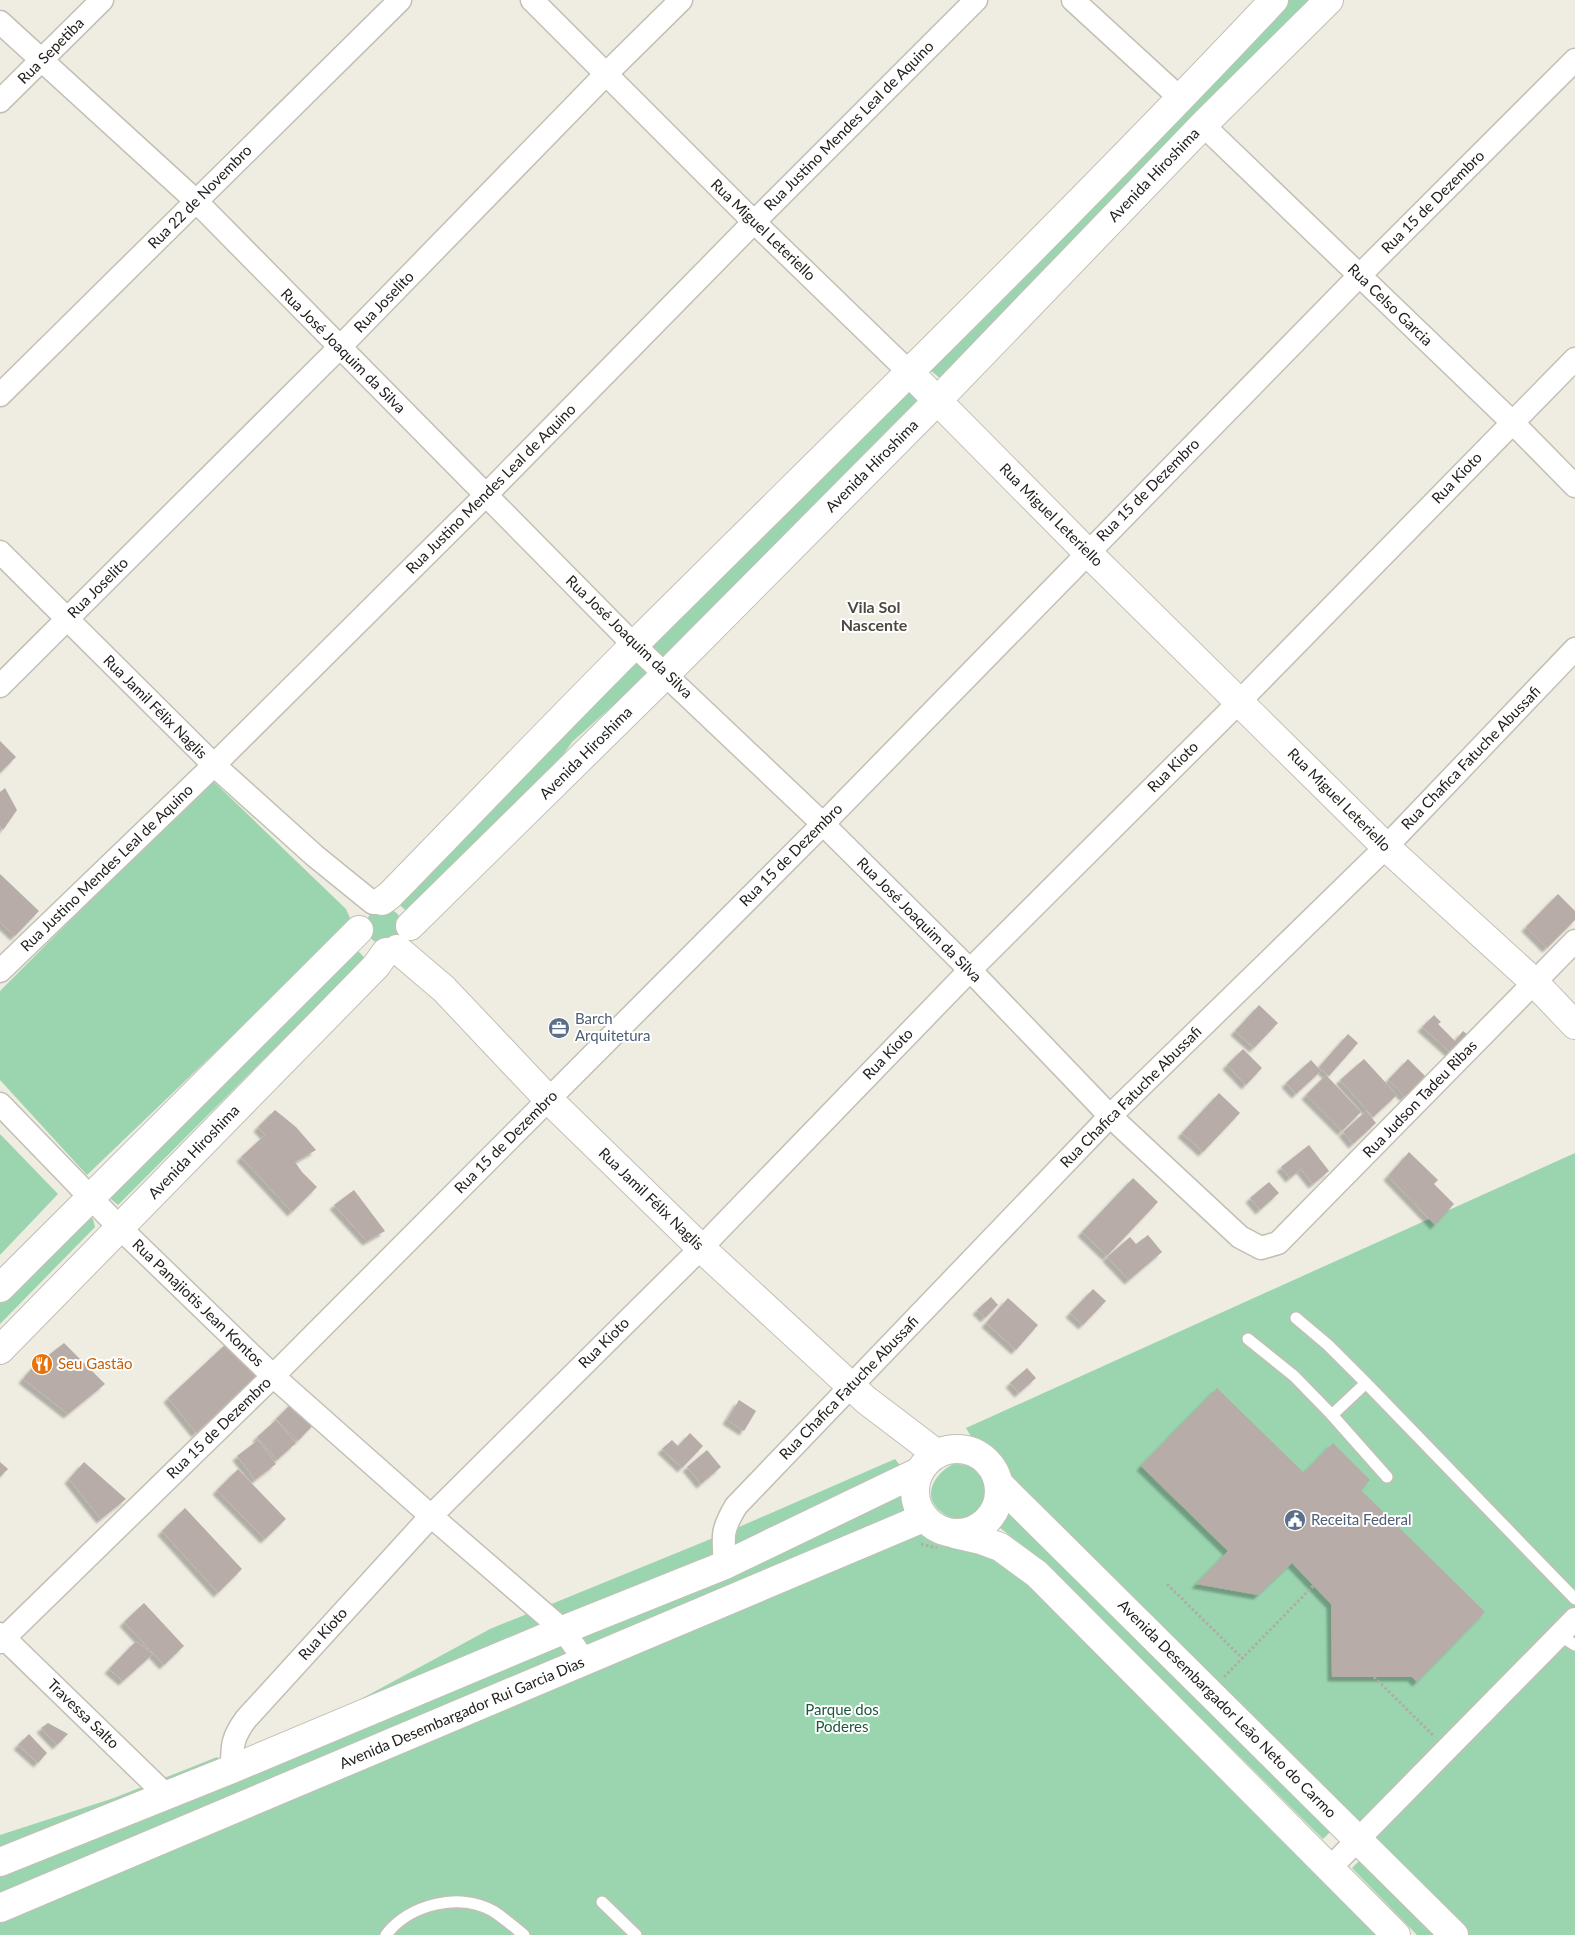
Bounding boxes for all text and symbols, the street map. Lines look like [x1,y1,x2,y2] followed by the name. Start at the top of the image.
[13,13,87,87] street label: Rua Sepetiba
[760,37,937,214] street label: Rua Justino Mendes Leal de Aquino
[1104,124,1203,225] street label: Avenida Hiroshima
[144,141,255,252] street label: Rua 22 de Novembro
[1377,146,1488,257] street label: Rua 15 de Dezembro
[708,175,820,284] street label: Rua Miguel Leteriello
[1345,259,1437,349] street label: Rua Celso Garcia
[350,267,417,336] street label: Rua Joselito
[278,284,410,416] street label: Rua José Joaquim da Silva
[402,400,579,577] street label: Rua Justino Mendes Leal de Aquino
[821,415,921,515] street label: Avenida Hiroshima
[1092,434,1203,545] street label: Rua 15 de Dezembro
[1427,448,1485,507] street label: Rua Kioto
[996,459,1107,570] street label: Rua Miguel Leteriello
[63,553,131,621] street label: Rua Joselito
[563,571,697,702] street label: Rua José Joaquim da Silva
[841,597,908,634] district label: Vila Sol Nascente
[100,651,211,762] street label: Rua Jamil Félix Naglis
[1397,682,1544,833] street label: Rua Chafica Fatuche Abussafi
[535,702,635,802] street label: Avenida Hiroshima
[1143,737,1201,795] street label: Rua Kioto
[1284,744,1395,855] street label: Rua Miguel Leteriello
[16,780,196,955] street label: Rua Justino Mendes Leal de Aquino
[735,799,846,910] street label: Rua 15 de Dezembro
[854,853,986,985] street label: Rua José Joaquim da Silva
[575,1009,650,1044] place label: Barch Arquitetura
[547,1016,571,1040] office icon: Barch Arquitetura
[1056,1022,1205,1171] street label: Rua Chafica Fatuche Abussafi
[858,1024,916,1083] street label: Rua Kioto
[1359,1036,1480,1161] street label: Rua Judson Tadeu Ribas
[450,1086,561,1197] street label: Rua 15 de Dezembro
[144,1101,243,1202] street label: Avenida Hiroshima
[595,1143,708,1253] street label: Rua Jamil Félix Naglis
[129,1235,268,1370] street label: Rua Panajiotis Jean Kontos
[775,1312,922,1463] street label: Rua Chafica Fatuche Abussafi
[574,1313,632,1371] street label: Rua Kioto
[30,1352,54,1376] restaurant icon: Seu Gastão
[58,1354,132,1372] place label: Seu Gastão
[162,1373,274,1482] street label: Rua 15 de Dezembro
[1283,1508,1307,1532] public building icon: Receita Federal
[1311,1510,1411,1528] place label: Receita Federal
[1115,1595,1341,1821] street label: Avenida Desembargador Leão Neto do Carmo
[294,1603,351,1663] street label: Rua Kioto
[336,1652,587,1772] street label: Avenida Desembargador Rui Garcia Dias
[44,1675,123,1752] street label: Travessa Salto
[805,1700,879,1735] park label: Parque dos Poderes

